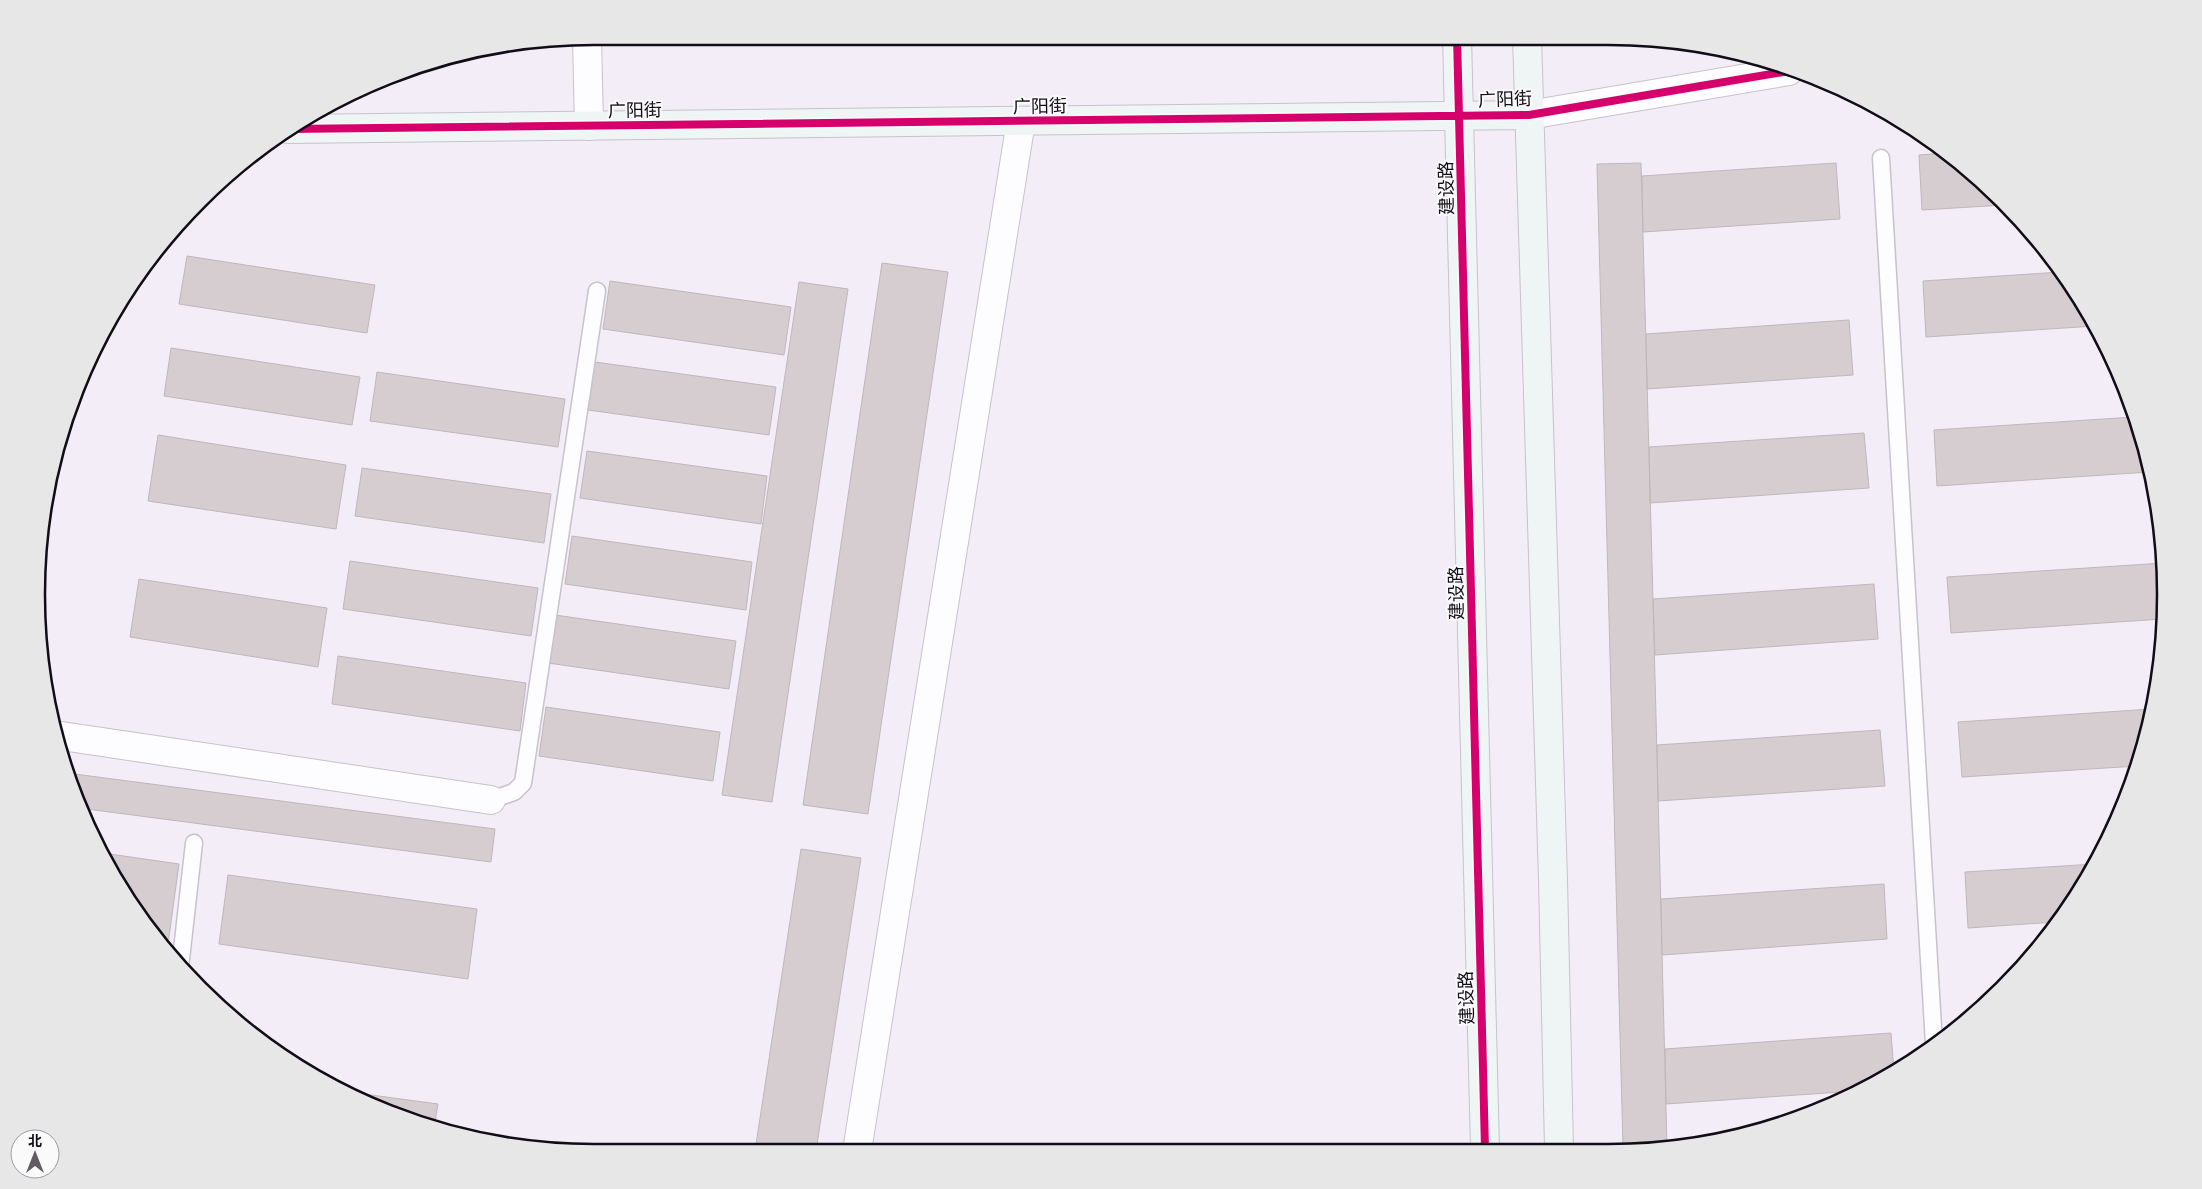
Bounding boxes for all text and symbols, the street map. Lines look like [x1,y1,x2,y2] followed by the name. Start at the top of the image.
[1478,87,1532,111] street label: 广阳街
[1013,94,1067,118] street label: 广阳街
[608,98,662,122] street label: 广阳街
[1434,161,1458,215] street label: 建设路
[1444,566,1468,620] street label: 建设路
[1454,971,1478,1025] street label: 建设路
[10,1129,60,1179] north arrow
[28,1132,42,1150] text: 北

